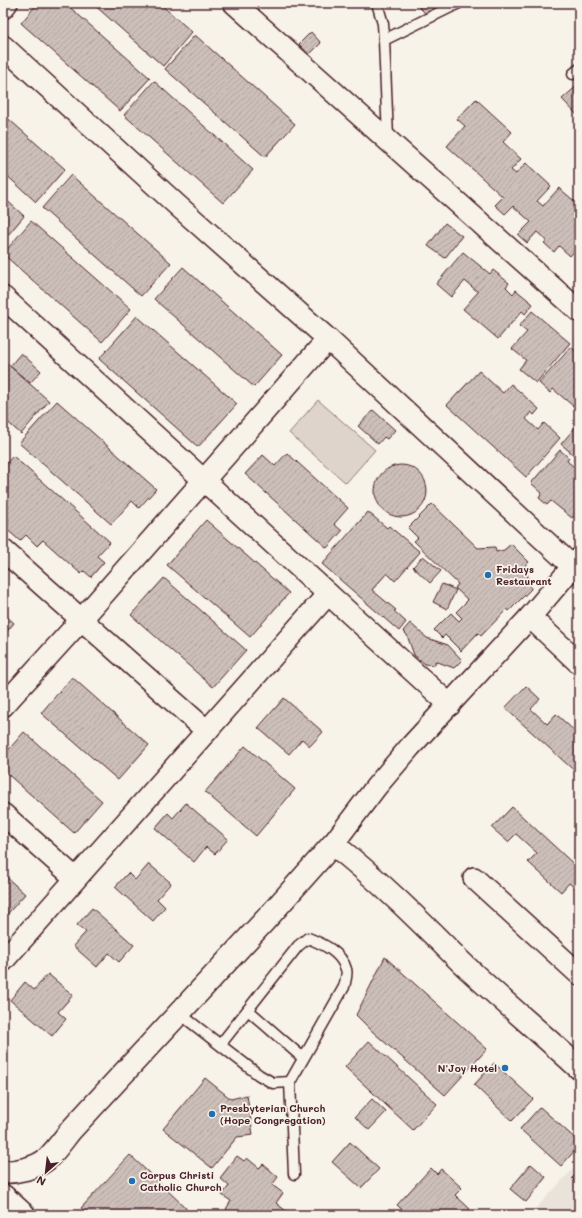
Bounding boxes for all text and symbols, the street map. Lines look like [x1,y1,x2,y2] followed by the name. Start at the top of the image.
[496,562,552,588] place label: Fridays Restaurant
[483,570,493,580] marker: Fridays Restaurant
[438,1061,497,1075] place label: N'Joy Hotel
[500,1063,510,1073] marker: N'Joy Hotel
[220,1101,326,1127] place label: Presbyterian Church (Hope Congregation)
[207,1109,217,1119] marker: Presbyterian Church (Hope Congregation)
[26,1152,66,1192] north arrow
[140,1168,222,1194] place label: Corpus Christi Catholic Church
[34,1173,48,1190] text: N
[127,1176,137,1186] marker: Corpus Christi Catholic Church

